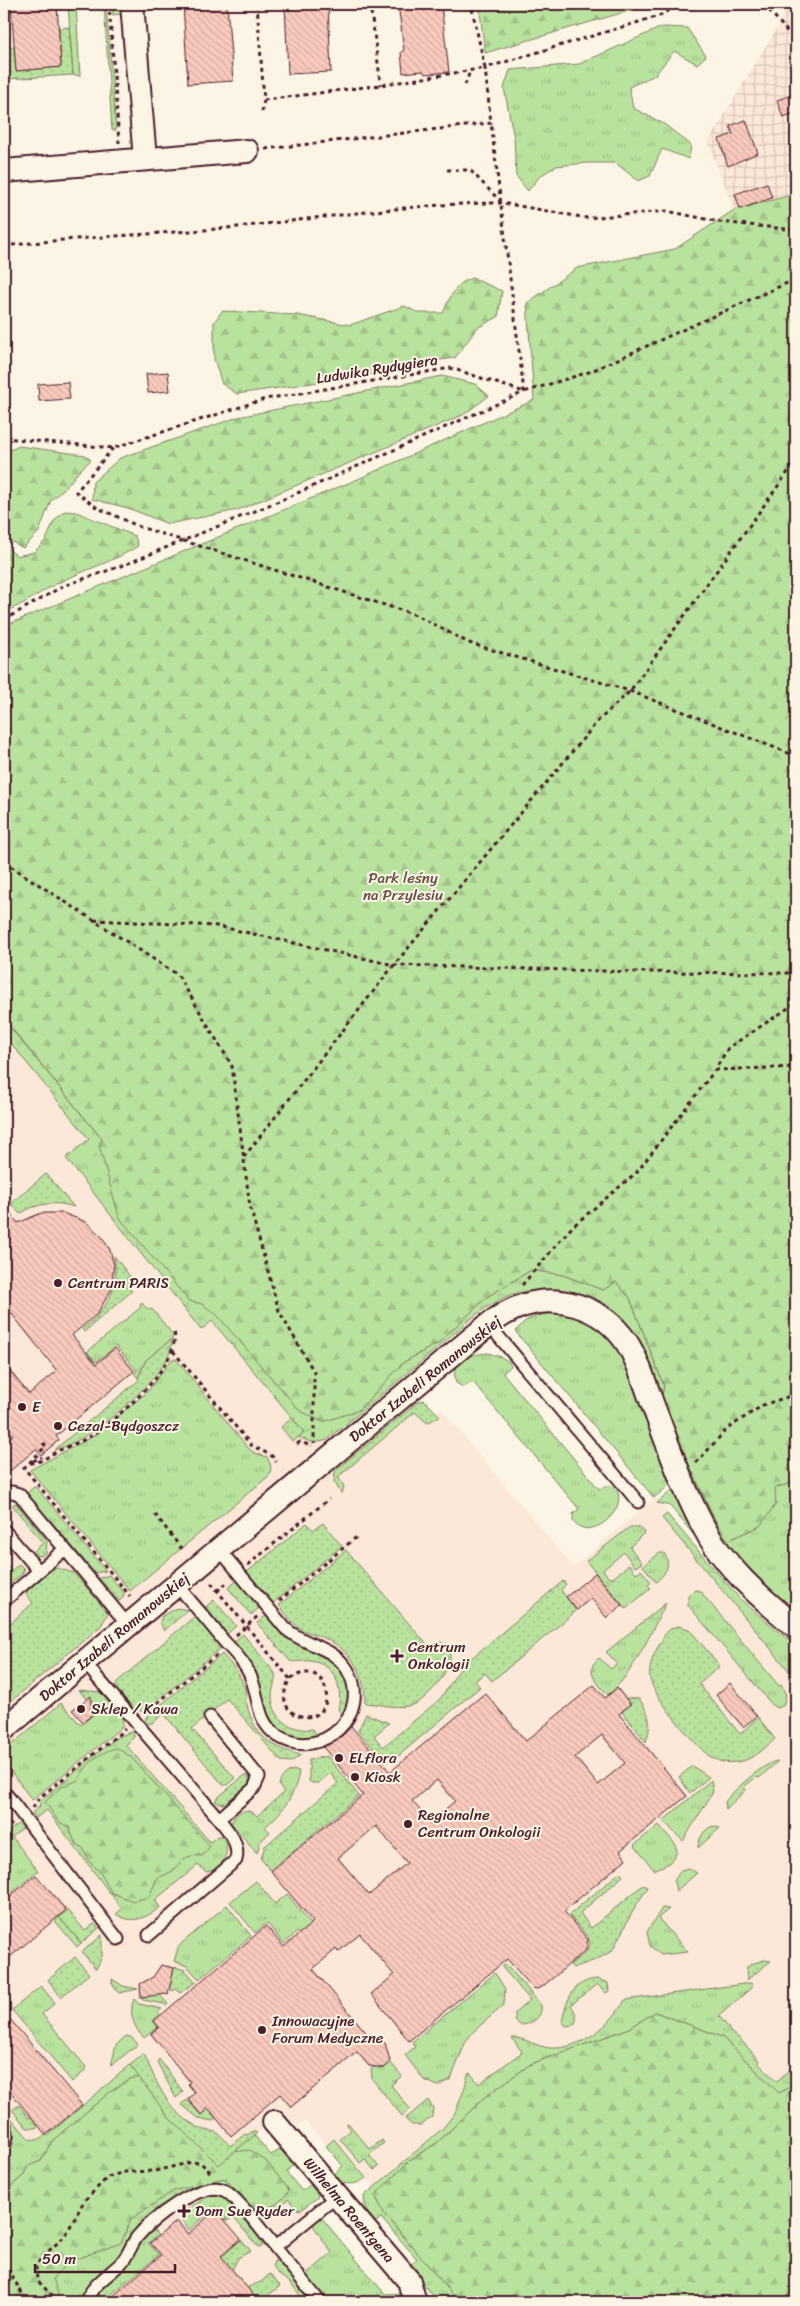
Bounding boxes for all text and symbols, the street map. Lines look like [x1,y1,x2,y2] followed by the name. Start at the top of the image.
[315,347,440,391] street label: Ludwika Rydygiera
[363,865,443,908] park label: Park leśny na Przylesiu
[68,1270,169,1296] place label: Centrum PARIS
[52,1277,64,1289] marker: Centrum PARIS
[343,1309,508,1449] street label: Doktor Izabeli Romanowskiej
[32,1394,42,1420] place label: E
[16,1401,28,1413] marker: E
[68,1413,180,1439] place label: Cezal-Bydgoszcz
[52,1420,64,1432] marker: Cezal-Bydgoszcz
[33,1566,196,1708] street label: Doktor Izabeli Romanowskiej
[408,1634,470,1677] place label: Centrum Onkologii
[390,1649,404,1663] marker: Centrum Onkologii
[91,1696,179,1722] place label: Sklep / Kawa
[75,1703,87,1715] marker: Sklep / Kawa
[349,1745,397,1771] place label: ELflora
[333,1752,345,1764] marker: ELflora
[365,1764,401,1790] place label: Kiosk
[349,1771,361,1783] marker: Kiosk
[418,1802,541,1845] place label: Regionalne Centrum Onkologii
[402,1818,414,1830] marker: Regionalne Centrum Onkologii
[271,2008,384,2051] place label: Innowacyjne Forum Medyczne
[256,2024,268,2036] marker: Innowacyjne Forum Medyczne
[297,2151,402,2269] street label: Wilhelma Roentgena
[195,2198,295,2224] place label: Dom Sue Ryder
[177,2204,191,2218] marker: Dom Sue Ryder
[35,2241,175,2273] scale bar
[42,2246,77,2272] text: 50 m

